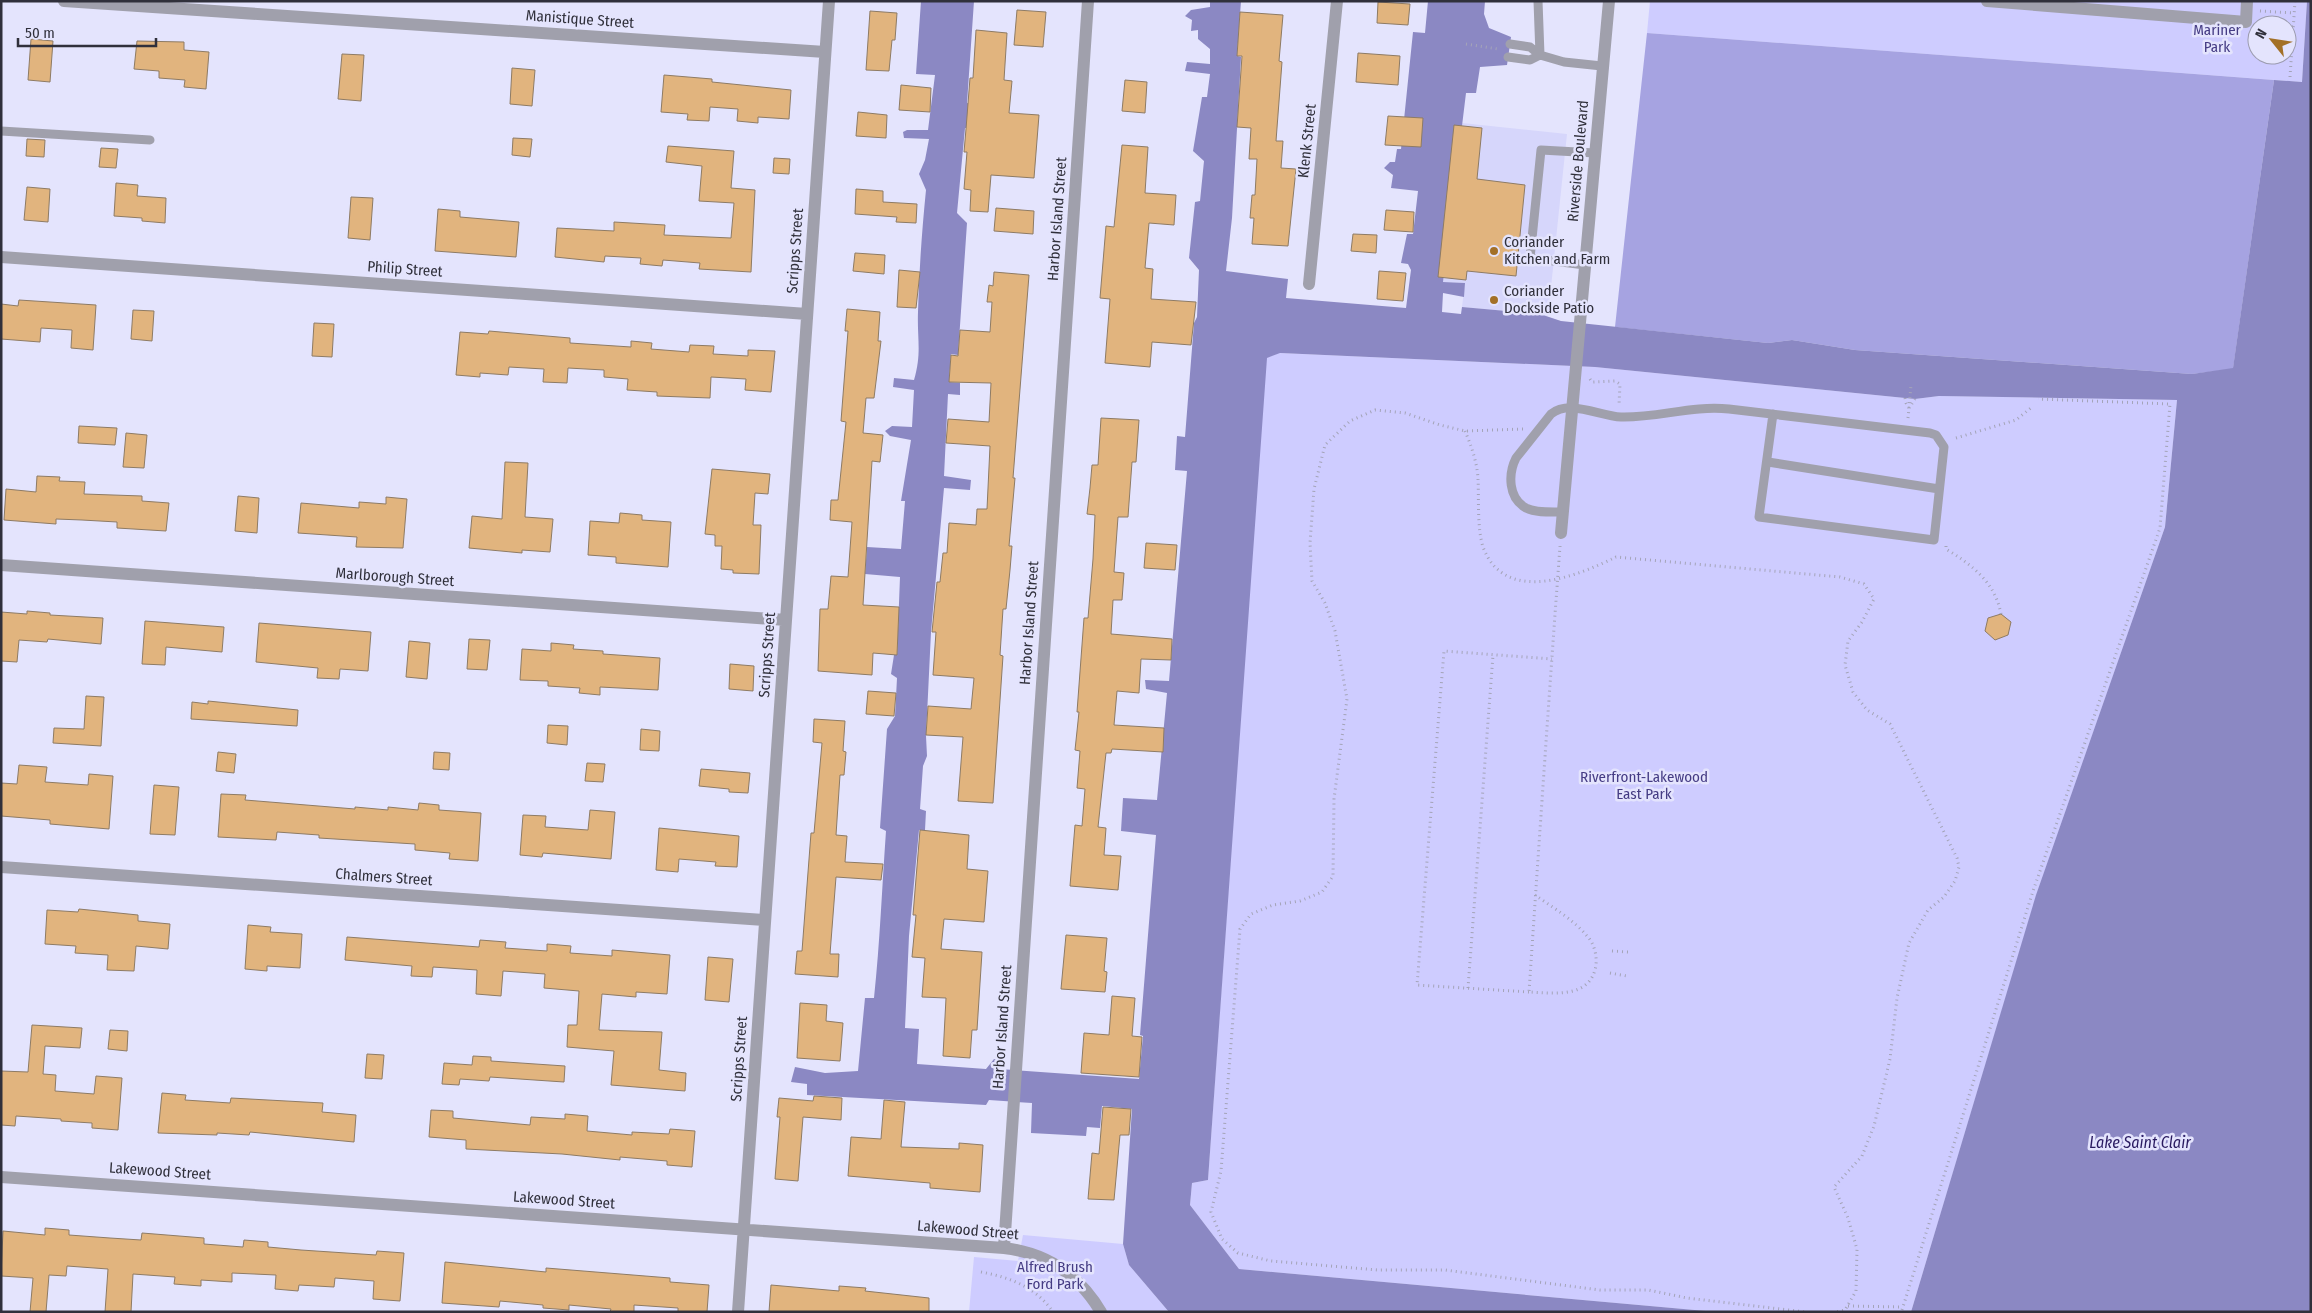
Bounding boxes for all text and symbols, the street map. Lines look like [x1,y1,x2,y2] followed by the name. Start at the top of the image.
[525,6,635,32] street label: Manistique Street
[18,15,155,47] scale bar
[2247,15,2297,65] north arrow
[2193,21,2242,56] park label: Mariner Park
[25,24,55,42] text: 50 m
[2252,26,2271,42] text: N
[1564,99,1592,223] street label: Riverside Boulevard
[1294,103,1320,179] street label: Klenk Street
[1044,156,1070,282] street label: Harbor Island Street
[783,208,807,294] street label: Scripps Street
[1504,233,1610,268] place label: Coriander Kitchen and Farm
[1488,245,1500,257] marker: Coriander Kitchen and Farm
[367,257,443,281] street label: Philip Street
[1504,282,1594,317] place label: Coriander Dockside Patio
[1488,294,1500,306] marker: Coriander Dockside Patio
[1016,560,1042,686] street label: Harbor Island Street
[335,564,455,590] street label: Marlborough Street
[755,612,779,698] street label: Scripps Street
[1580,768,1708,803] park label: Riverfront-Lakewood East Park
[335,865,433,889] street label: Chalmers Street
[989,964,1015,1090] street label: Harbor Island Street
[727,1016,751,1102] street label: Scripps Street
[2089,1133,2191,1152] water label: Lake Saint Clair
[108,1158,212,1184] street label: Lakewood Street
[512,1187,616,1213] street label: Lakewood Street
[916,1217,1020,1243] street label: Lakewood Street
[1017,1258,1093,1293] park label: Alfred Brush Ford Park

